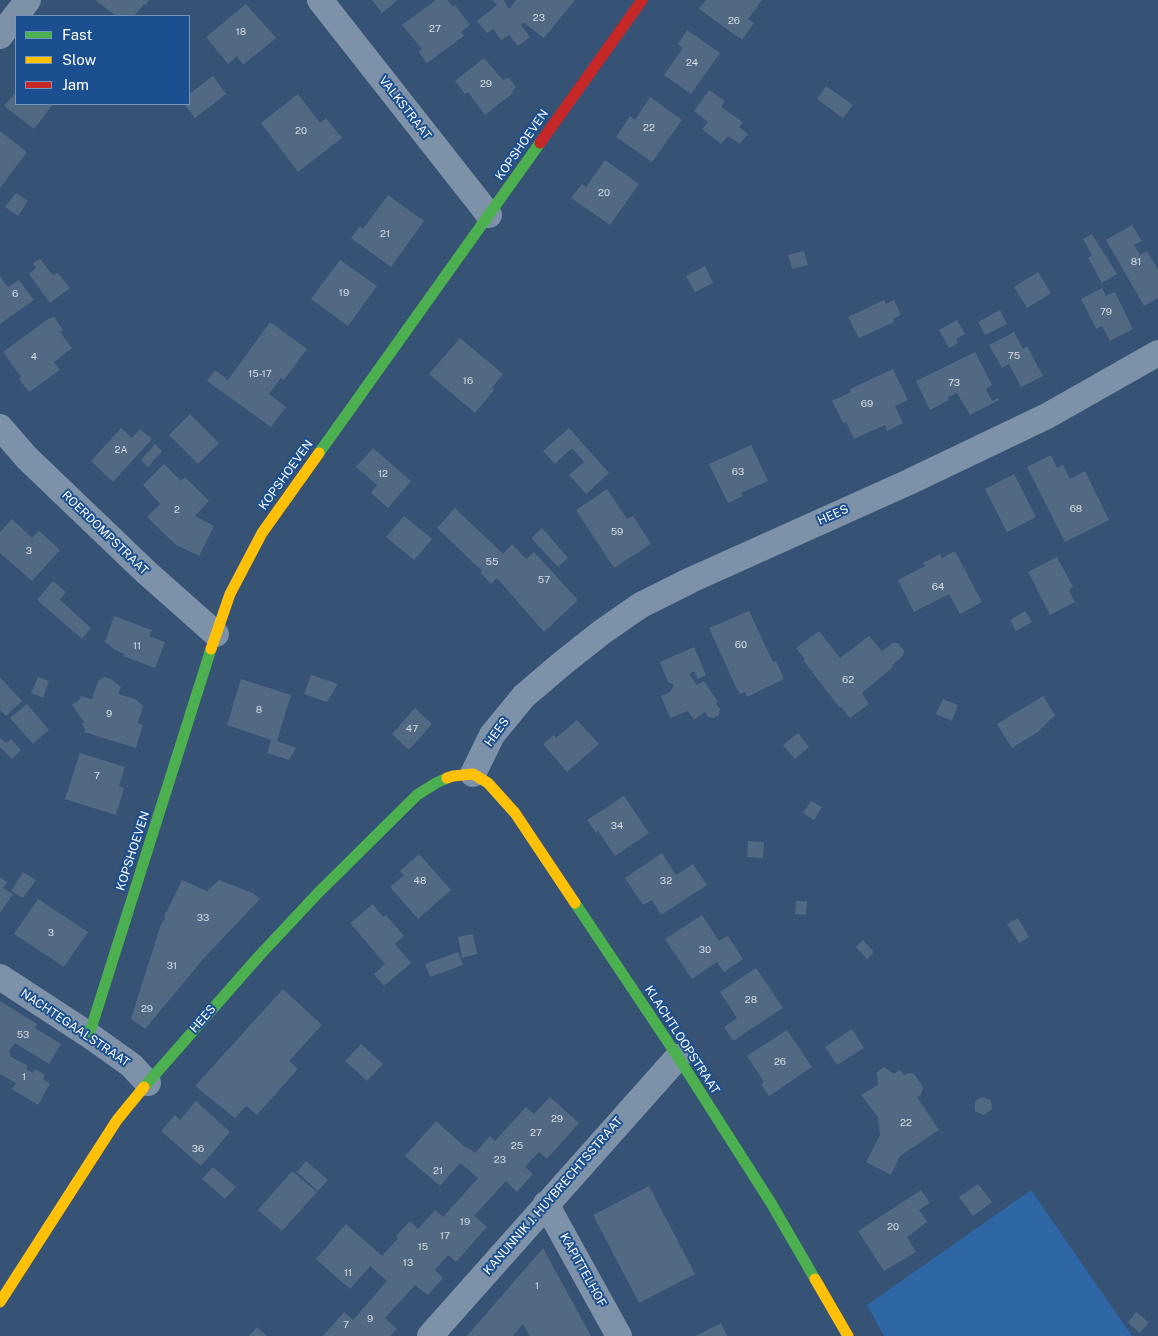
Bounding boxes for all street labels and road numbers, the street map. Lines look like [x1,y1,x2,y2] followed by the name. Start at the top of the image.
[376,74,434,142] street label: VALKSTRAAT
[492,107,552,183] street label: KOPSHOEVEN
[256,437,316,513] street label: KOPSHOEVEN
[59,488,151,578] street label: ROERDOMPSTRAAT
[815,502,851,528] street label: HEES
[482,715,512,749] street label: HEES
[113,809,153,893] street label: KOPSHOEVEN
[642,983,722,1097] street label: KLACHTLOOPSTRAAT
[18,986,132,1070] street label: NACHTEGAALSTRAAT
[187,1002,219,1036] street label: HEES
[480,1114,626,1278] street label: KANUNNIK J. HUYBRECHTSSTRAAT
[557,1231,609,1309] street label: KAPITTELHOF

